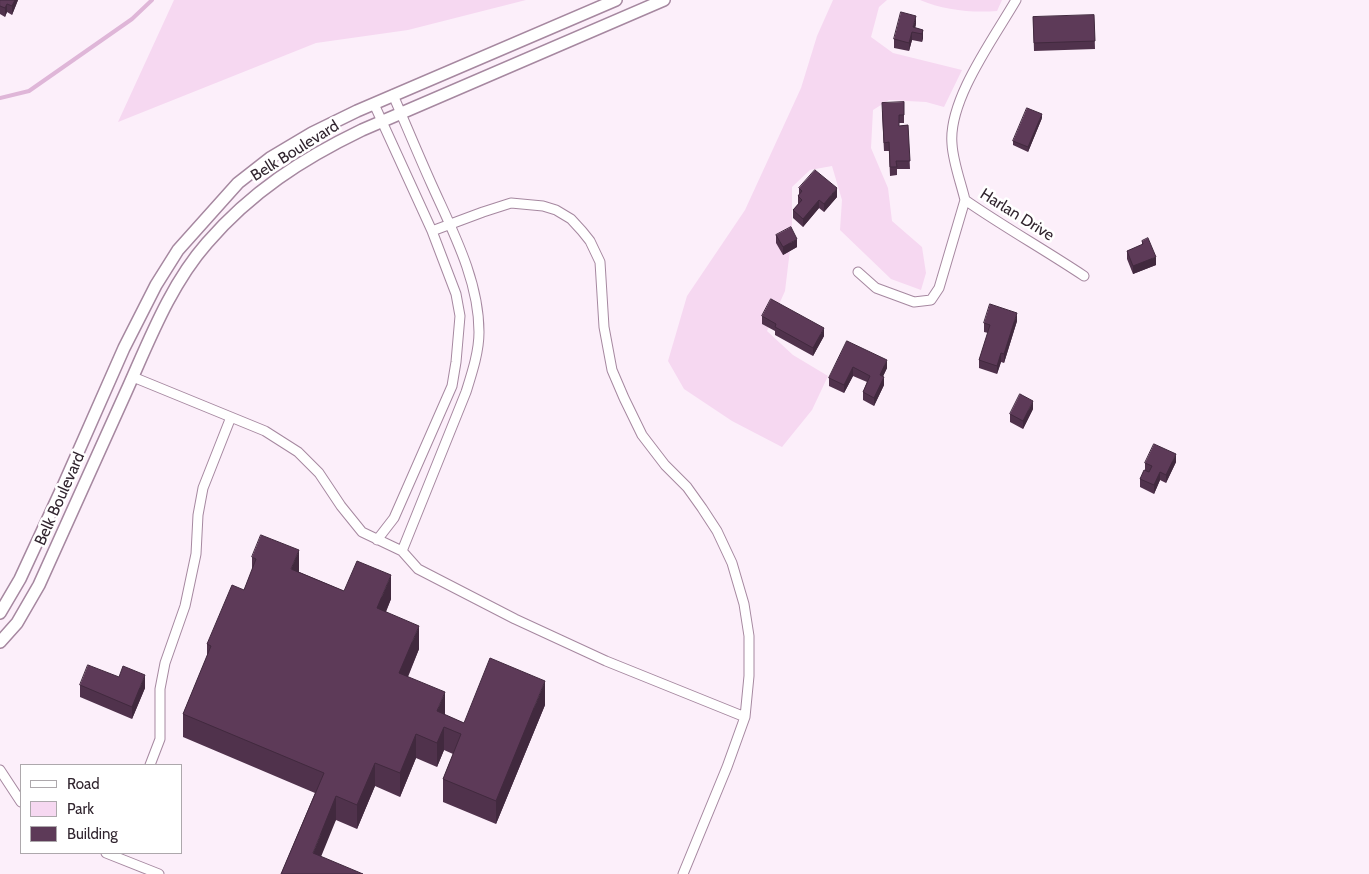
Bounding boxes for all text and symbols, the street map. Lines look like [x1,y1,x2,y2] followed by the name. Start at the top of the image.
[247,116,343,186] street label: Belk Boulevard
[976,185,1058,245] street label: Harlan Drive
[31,449,89,549] street label: Belk Boulevard
[20,764,182,854] legend
[67,775,100,793] text: Road
[67,800,94,818] text: Park
[67,825,118,843] text: Building

